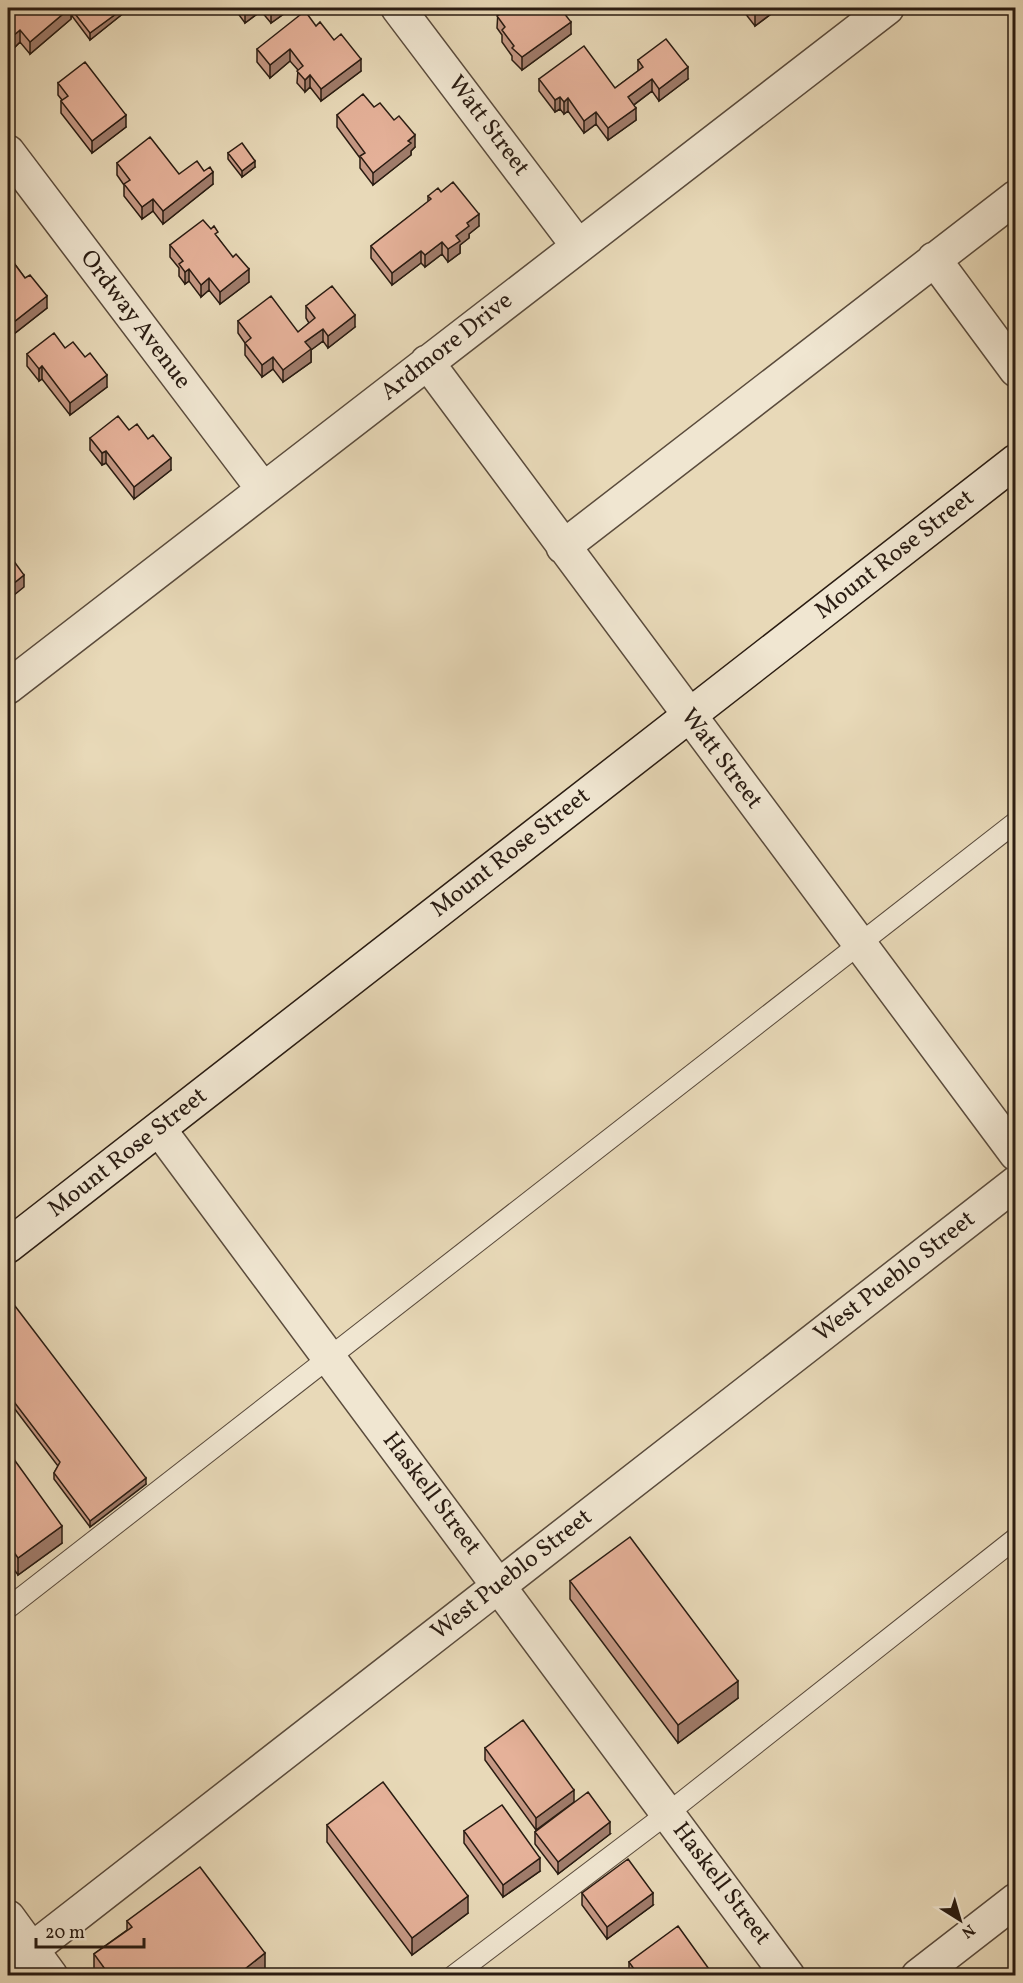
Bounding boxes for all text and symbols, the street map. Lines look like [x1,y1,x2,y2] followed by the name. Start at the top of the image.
[439,69,537,183] street label: Watt Street
[71,243,199,397] street label: Ordway Avenue
[374,285,520,409] street label: Ardmore Drive
[808,482,982,628] street label: Mount Rose Street
[672,702,770,816] street label: Watt Street
[424,780,598,926] street label: Mount Rose Street
[41,1080,215,1226] street label: Mount Rose Street
[807,1203,983,1351] street label: West Pueblo Street
[373,1425,489,1563] street label: Haskell Street
[424,1501,600,1649] street label: West Pueblo Street
[663,1815,779,1953] street label: Haskell Street
[930,1890,990,1950] north arrow
[36,1911,144,1949] scale bar
[956,1918,979,1943] text: N
[45,1921,85,1946] text: 20 m

